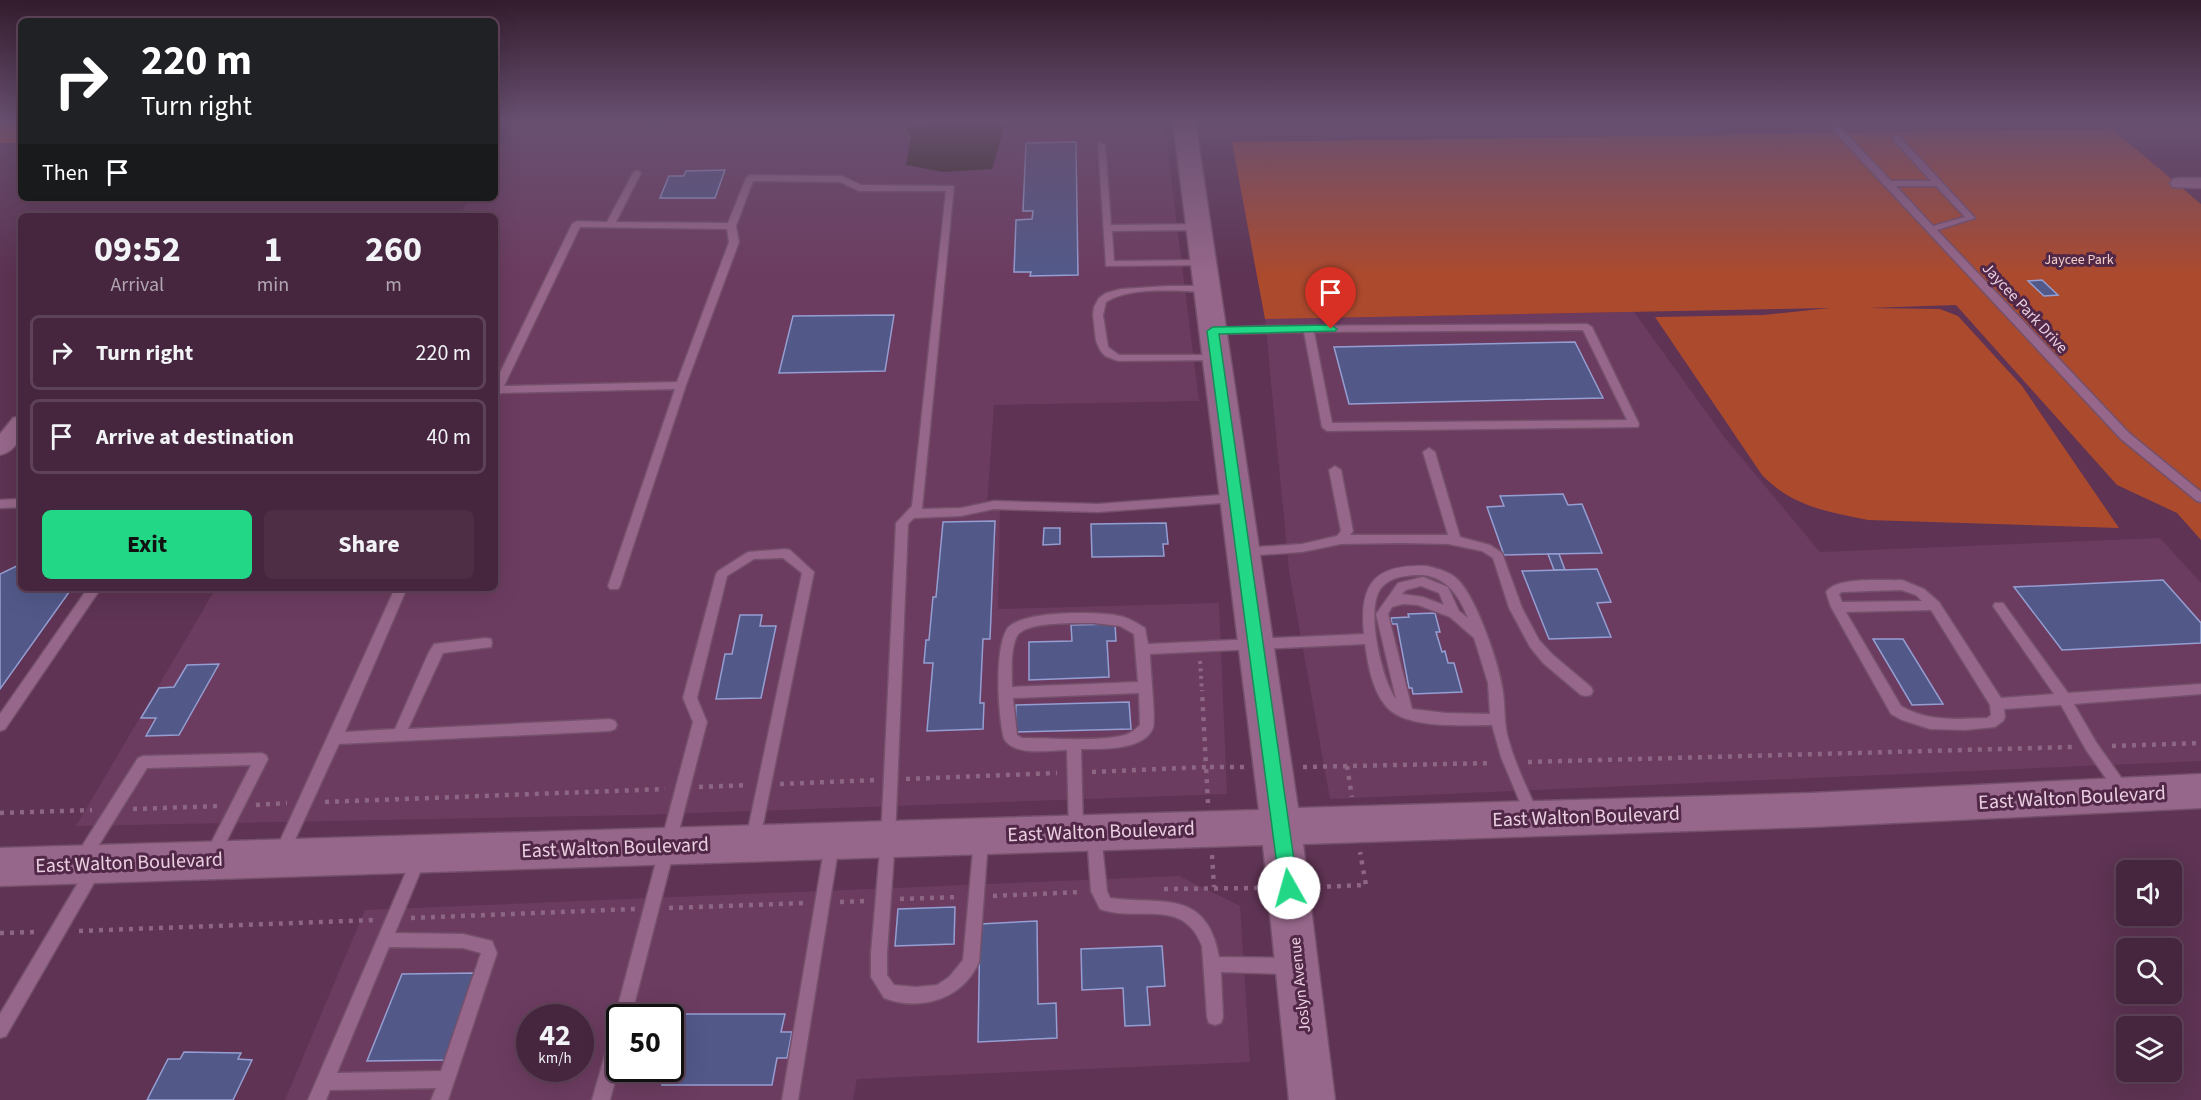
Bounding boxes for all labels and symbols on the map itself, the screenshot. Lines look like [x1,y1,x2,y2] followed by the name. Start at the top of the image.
[2044,250,2114,270] park label: Jaycee Park
[1977,258,2073,358] street label: Jaycee Park Drive
[1305,267,1356,329] pin
[1978,779,2166,817] street label: East Walton Boulevard
[1492,800,1680,834] street label: East Walton Boulevard
[1007,815,1195,849] street label: East Walton Boulevard
[521,831,709,865] street label: East Walton Boulevard
[35,846,223,880] street label: East Walton Boulevard
[1257,856,1321,920] position arrow
[1284,936,1316,1034] street label: Joslyn Avenue
[606,1004,684,1082] speed limit sign: 50

